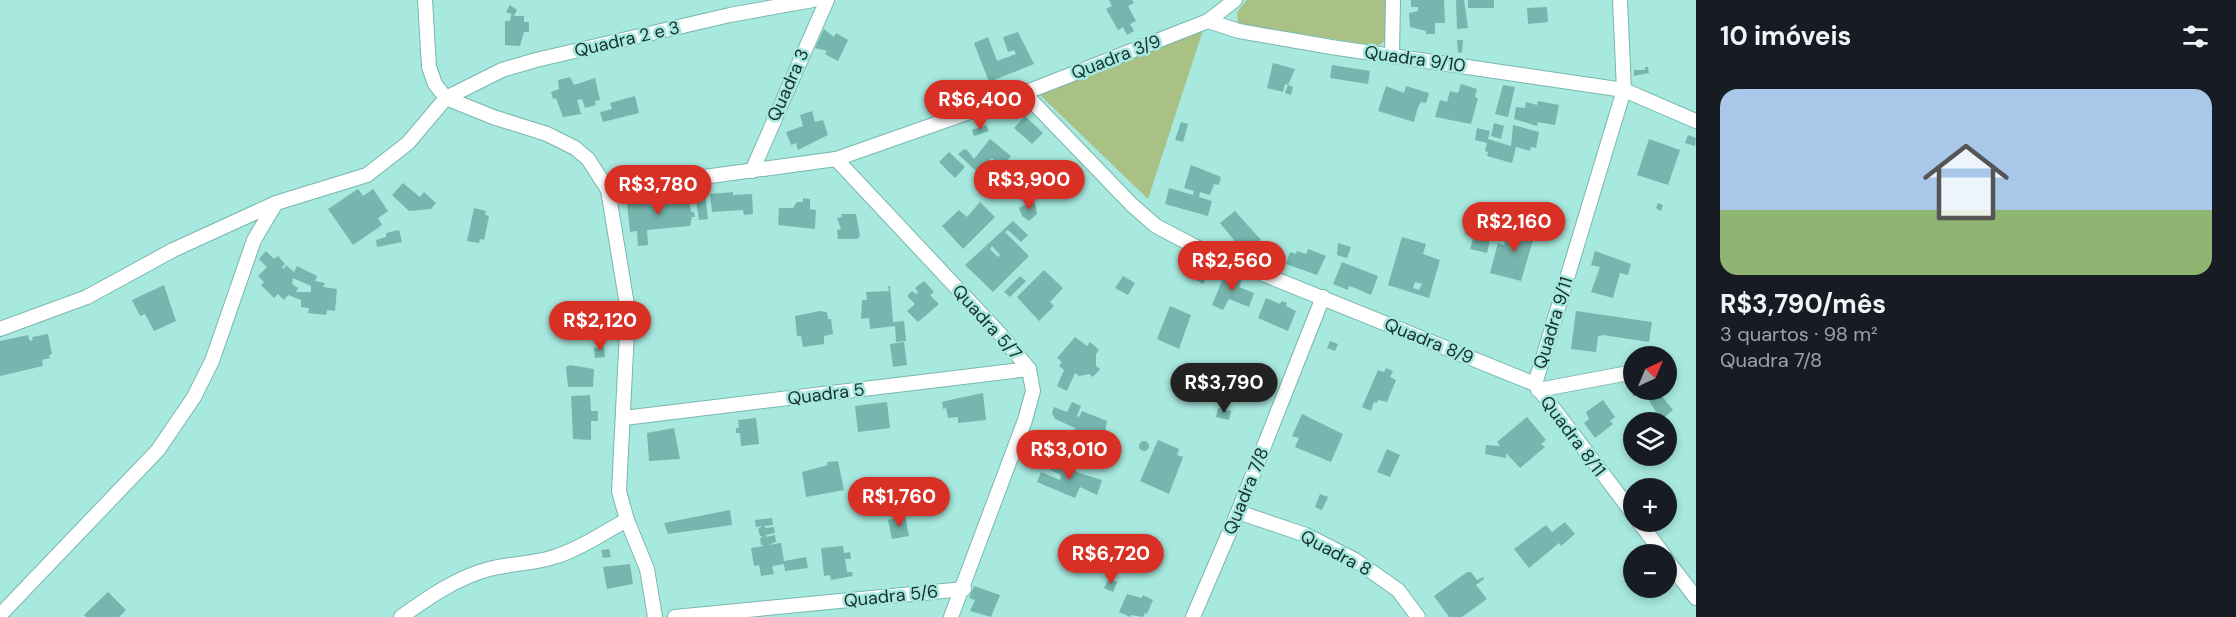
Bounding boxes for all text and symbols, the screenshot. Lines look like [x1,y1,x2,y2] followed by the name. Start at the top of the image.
[572,15,682,63] street label: Quadra 2 e 3
[1720,19,1851,53] text: 10 imóveis
[2179,20,2212,53] icon: filters
[1068,29,1164,85] street label: Quadra 3/9
[1363,40,1467,78] street label: Quadra 9/10
[761,45,815,125] street label: Quadra 3
[925,80,1035,131] pin: R$6,400
[938,86,1022,112] text: R$6,400
[1912,128,2020,236] icon: home
[974,160,1084,211] pin: R$3,900
[603,165,713,216] pin: R$3,780
[988,166,1070,192] text: R$3,900
[618,171,698,197] text: R$3,780
[1459,202,1569,253] pin: R$2,160
[1476,208,1552,234] text: R$2,160
[1177,241,1287,292] pin: R$2,560
[1192,247,1272,273] text: R$2,560
[1528,274,1578,372] street label: Quadra 9/11
[947,279,1027,365] street label: Quadra 5/7
[1720,287,1886,321] text: R$3,790/mês
[545,301,655,352] pin: R$2,120
[563,307,637,333] text: R$2,120
[1381,312,1477,370] street label: Quadra 8/9
[1720,321,1878,347] text: 3 quartos · 98 m²
[1623,346,1677,400] north arrow
[1623,346,1677,598] map controls
[1720,347,1822,373] text: Quadra 7/8
[1169,363,1279,414] pin: R$3,790
[1185,369,1264,395] text: R$3,790
[786,377,866,411] street label: Quadra 5
[1535,391,1611,481] street label: Quadra 8/11
[1623,412,1677,466] button: layers
[1014,430,1124,481] pin: R$3,010
[1030,436,1108,462] text: R$3,010
[1218,444,1274,538] street label: Quadra 7/8
[844,477,954,528] pin: R$1,760
[1623,478,1677,532] button: +
[862,483,936,509] text: R$1,760
[1296,524,1376,582] street label: Quadra 8
[1056,534,1166,585] pin: R$6,720
[1072,540,1150,566] text: R$6,720
[1623,544,1677,598] button: −
[843,579,939,613] street label: Quadra 5/6

